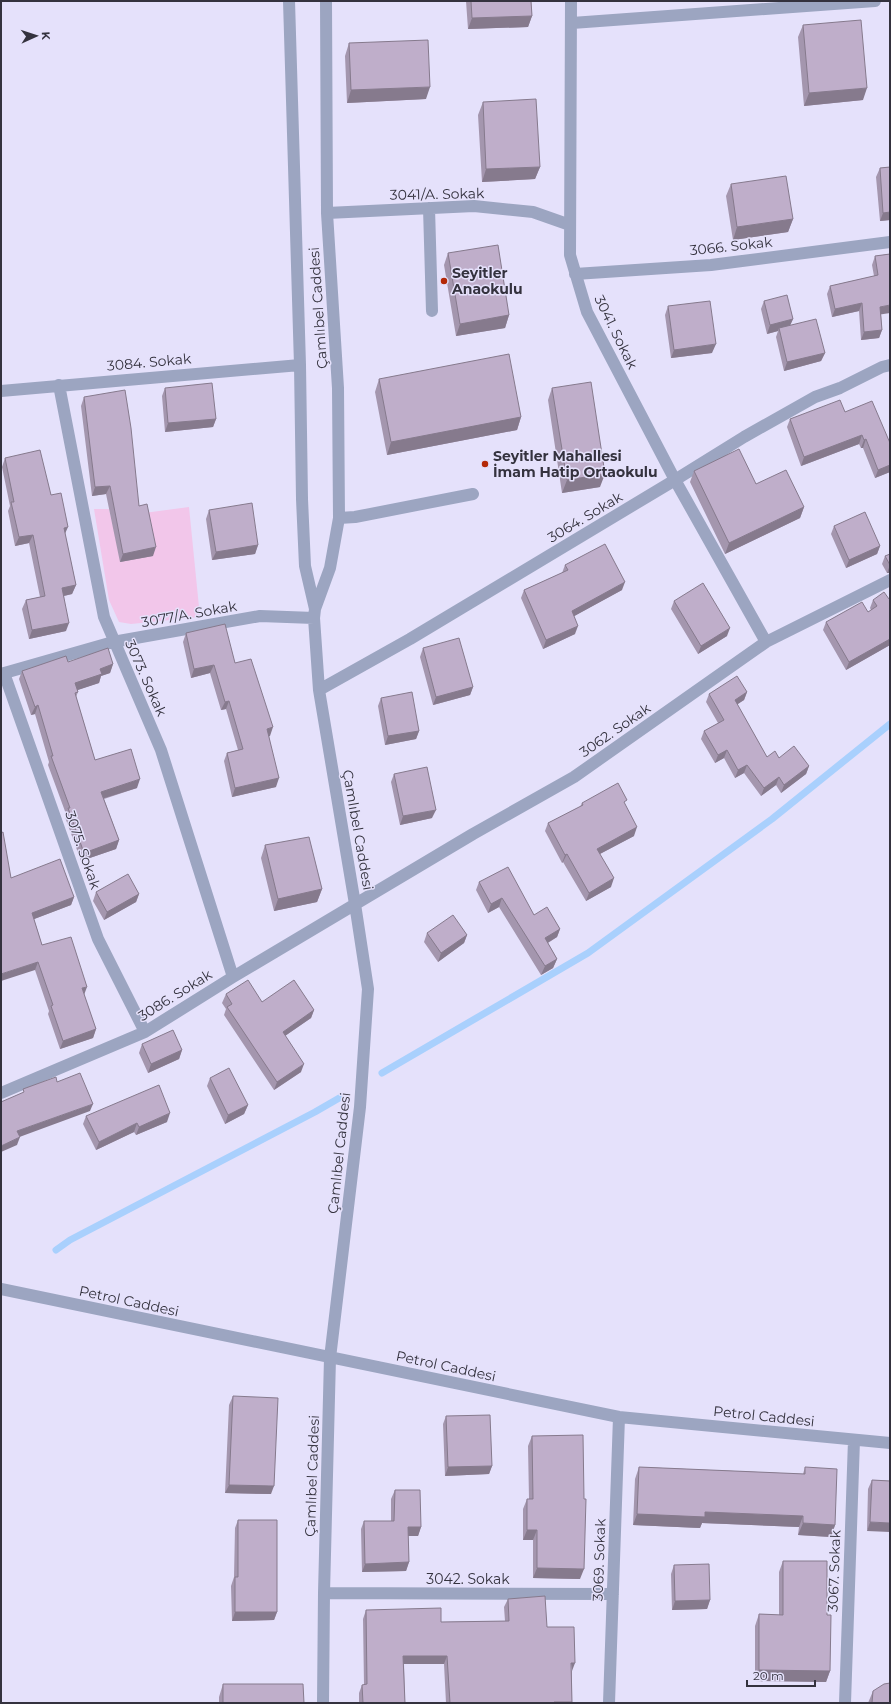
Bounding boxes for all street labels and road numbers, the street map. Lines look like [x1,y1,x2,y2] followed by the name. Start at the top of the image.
[390,184,485,204] street label: 3041/A. Sokak
[689,233,774,259] street label: 3066. Sokak
[305,247,331,369] street label: Çamlıbel Caddesi
[590,292,642,372] street label: 3041. Sokak
[106,349,193,375] street label: 3084. Sokak
[544,487,626,546] street label: 3064. Sokak
[140,597,239,631] street label: 3077/A. Sokak
[121,637,171,720] street label: 3073. Sokak
[576,699,655,761] street label: 3062. Sokak
[339,768,377,892] street label: Çamlıbel Caddesi
[61,808,105,892] street label: 3075. Sokak
[135,965,216,1025] street label: 3086. Sokak
[324,1091,354,1215] street label: Çamlıbel Caddesi
[77,1282,181,1320] street label: Petrol Caddesi
[394,1347,498,1385] street label: Petrol Caddesi
[712,1402,816,1430] street label: Petrol Caddesi
[301,1415,323,1537] street label: Çamlıbel Caddesi
[589,1518,609,1602] street label: 3069. Sokak
[824,1529,844,1612] street label: 3067. Sokak
[426,1570,510,1588] street label: 3042. Sokak

